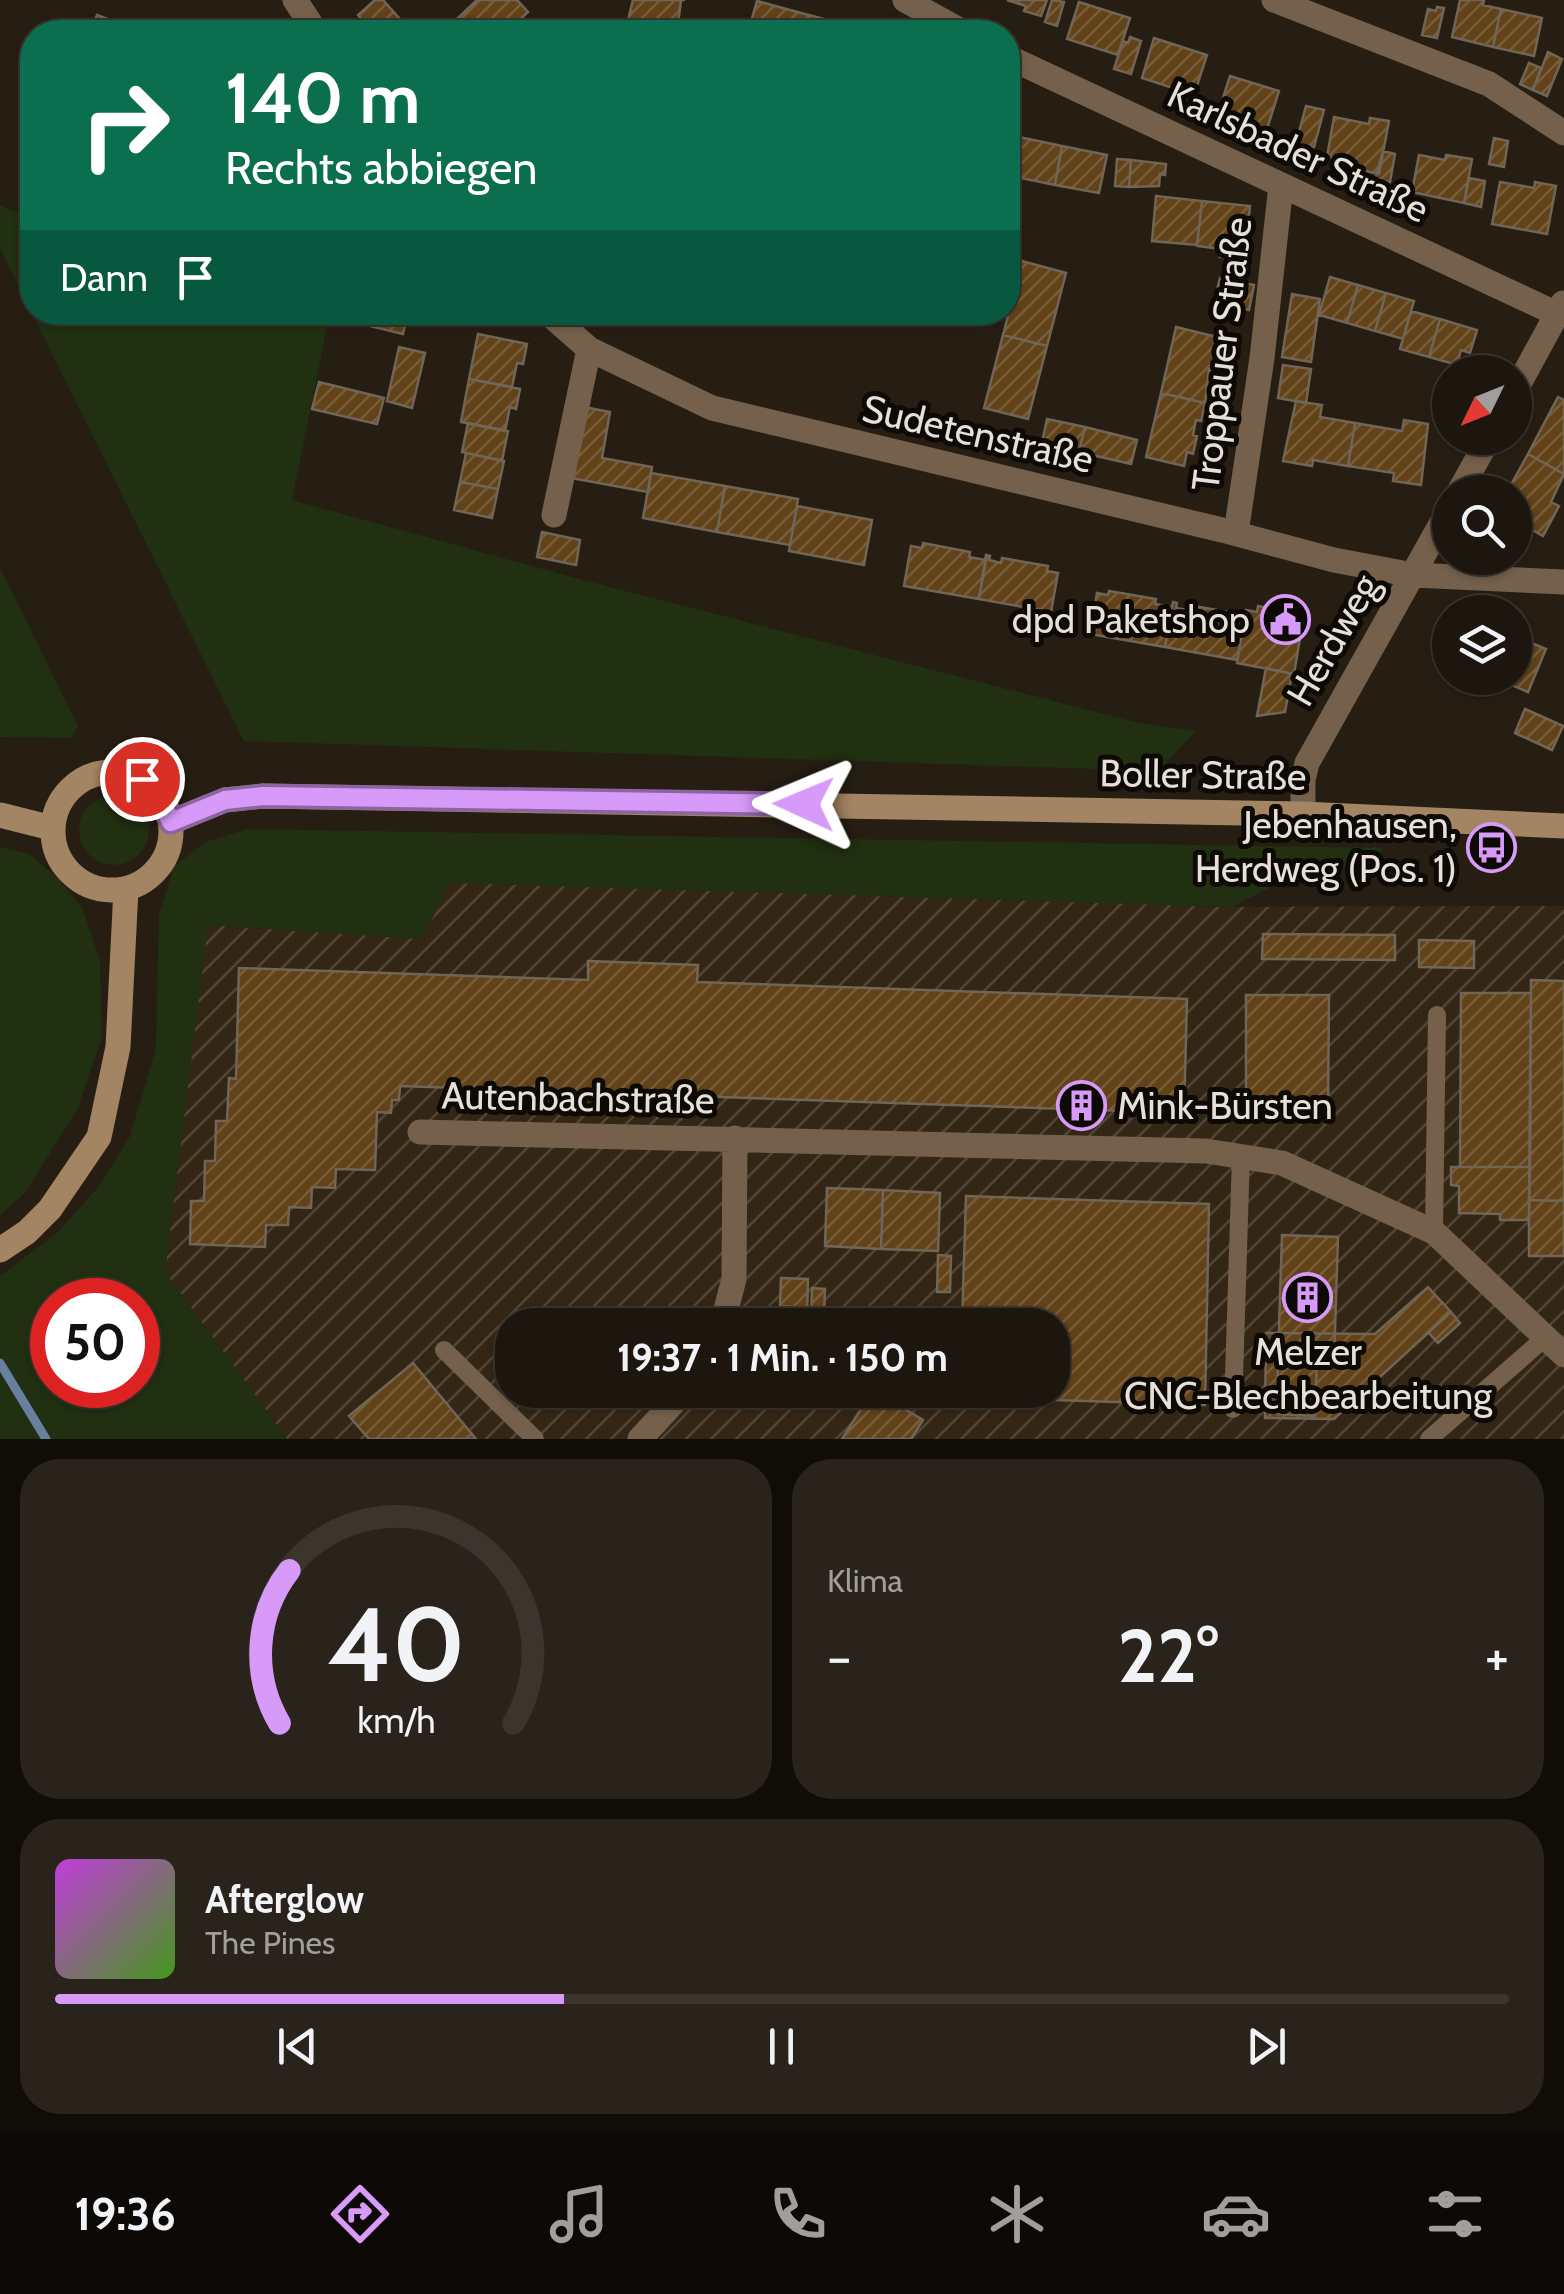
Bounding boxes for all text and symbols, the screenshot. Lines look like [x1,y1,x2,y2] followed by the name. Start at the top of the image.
[225,55,420,141] text: 140 m
[60,60,190,190] icon: right
[1160,71,1436,233] street label: Karlsbader Straße
[225,141,537,195] text: Rechts abbiegen
[1181,214,1262,493] street label: Troppauer Straße
[168,250,223,305] icon: arrive
[60,254,148,301] text: Dann
[1432,355,1532,455] north arrow
[1432,355,1532,695] map controls
[858,384,1098,483] street label: Sudetenstraße
[1432,475,1532,575] button: search
[1276,565,1389,714] street label: Herdweg
[1259,594,1311,646] public building icon: dpd Paketshop
[1432,595,1532,695] button: layers
[1012,596,1250,643] place label: dpd Paketshop
[100,737,185,822] pin
[1099,749,1307,800] street label: Boller Straße
[115,752,170,807] icon: arrive
[752,752,856,856] position arrow
[1195,801,1457,892] place label: Jebenhausen, Herdweg (Pos. 1)
[1466,821,1518,873] bus stop icon: Jebenhausen, Herdweg (Pos. 1)
[441,1072,715,1123] street label: Autenbachstraße
[1056,1080,1108,1132] building icon: Mink-Bürsten
[1117,1082,1333,1129] place label: Mink-Bürsten
[1282,1272,1334,1324] building icon: Melzer CNC-Blechbearbeitung
[30,1278,160,1408] speed limit sign: 50
[1124,1328,1493,1419] place label: Melzer CNC-Blechbearbeitung
[617,1334,948,1381] text: 19:37 · 1 Min. · 150 m
[827,1561,903,1600] text: Klima
[327,1581,465,1707] text: 40
[1117,1610,1219,1701] text: 22°
[827,1623,851,1690] text: −
[1485,1623,1509,1690] text: +
[357,1699,435,1742] text: km/h
[205,1876,364,1923] text: Afterglow
[205,1923,335,1962] text: The Pines
[270,2019,325,2074] icon: previous
[754,2019,809,2074] icon: pause
[1239,2019,1294,2074] icon: next
[325,2179,395,2249] icon: directions
[544,2179,614,2249] icon: music
[763,2179,833,2249] icon: phone
[982,2179,1052,2249] icon: climate
[1201,2179,1271,2249] icon: car
[1420,2179,1490,2249] icon: filters
[74,2187,176,2241] text: 19:36

